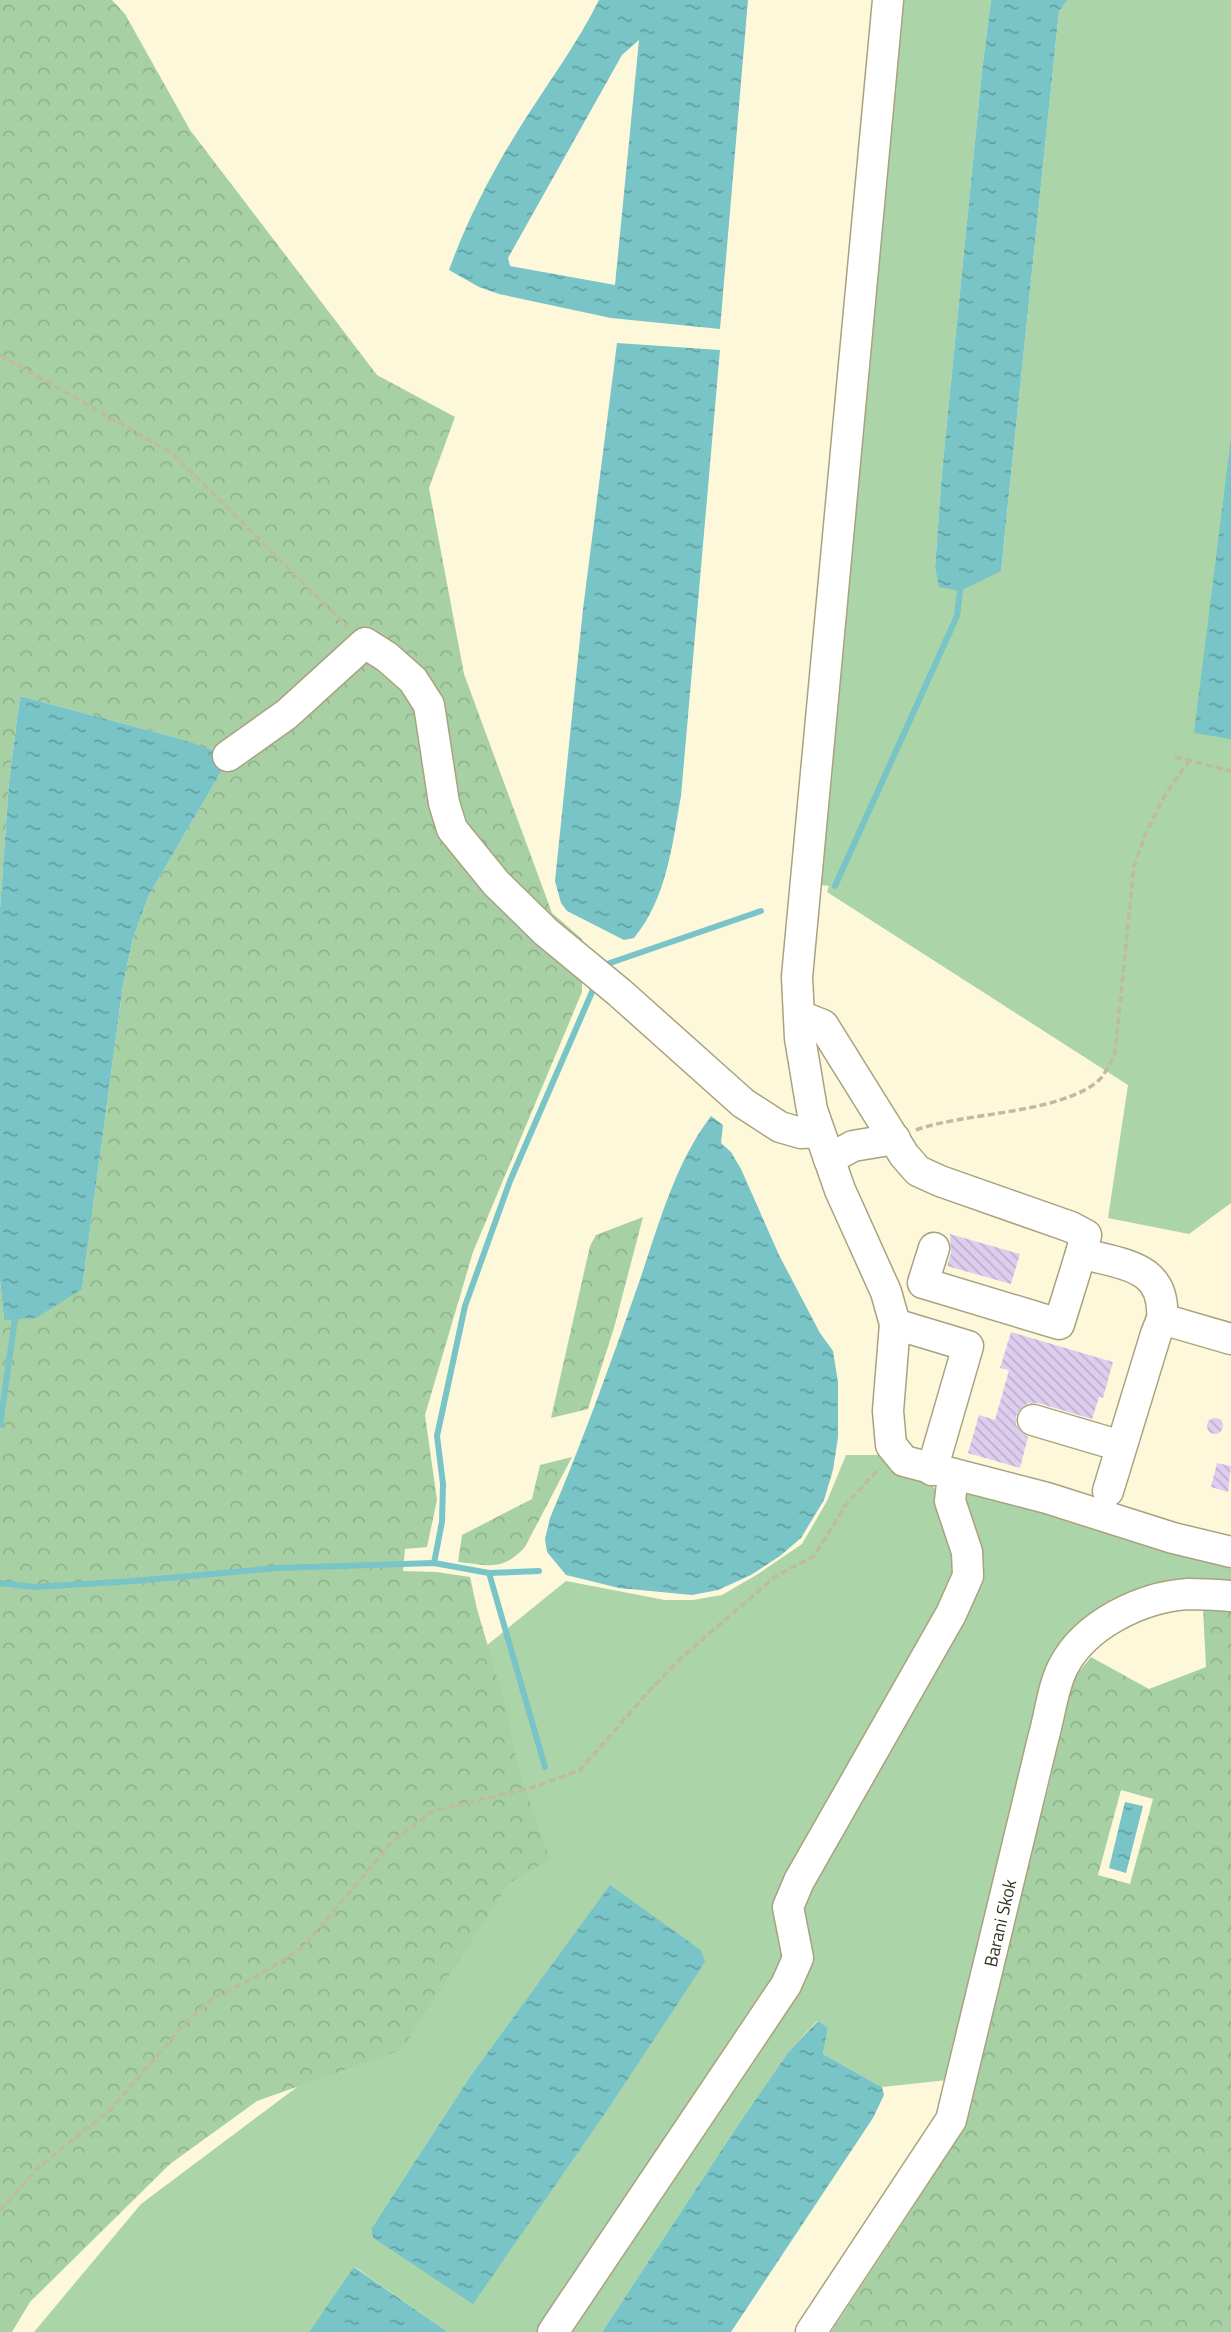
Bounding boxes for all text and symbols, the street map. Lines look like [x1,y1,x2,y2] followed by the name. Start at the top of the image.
[977,1876,1023,1969] street label: Barani Skok

